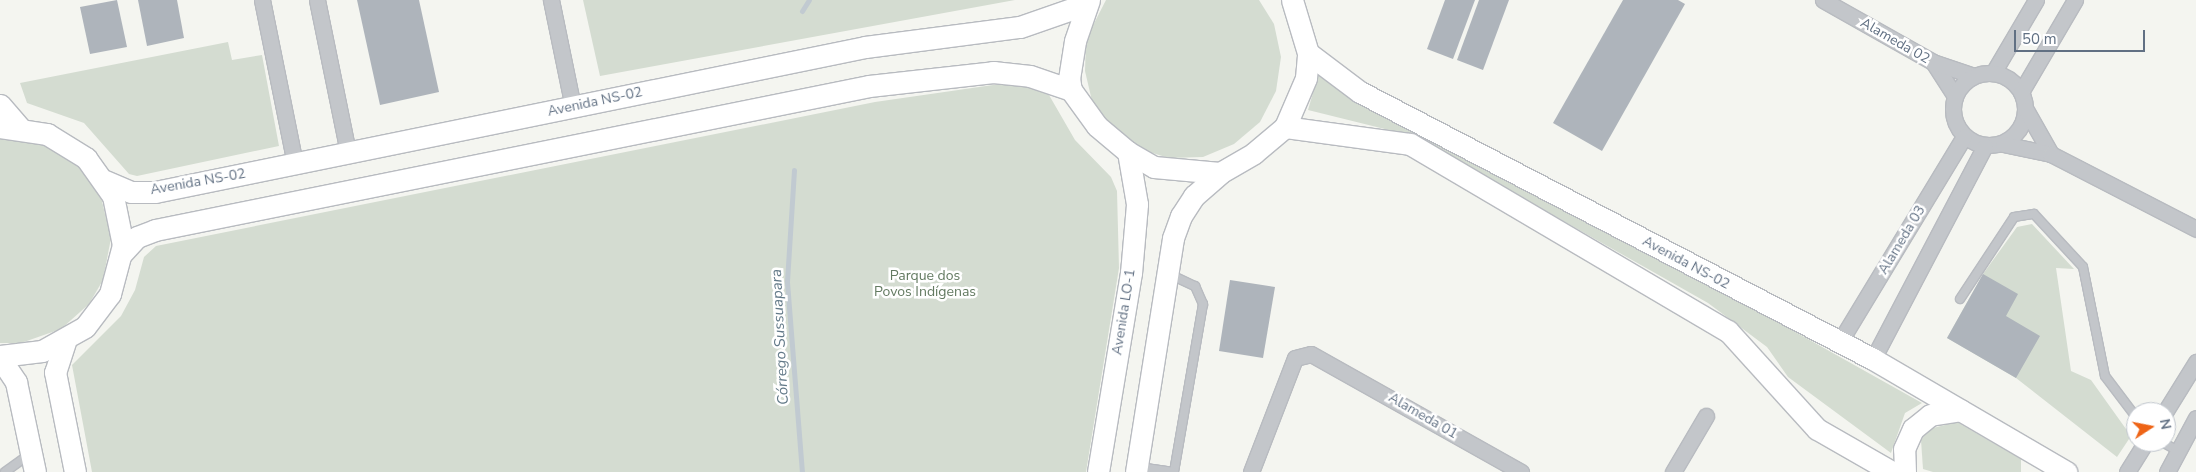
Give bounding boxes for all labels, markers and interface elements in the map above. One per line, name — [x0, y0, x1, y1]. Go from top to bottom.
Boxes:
street label: Alameda 02 — [1857, 14, 1933, 68]
scale bar — [2016, 20, 2147, 52]
text: 50 m — [2022, 29, 2057, 49]
street label: Avenida NS-02 — [546, 84, 644, 120]
street label: Avenida NS-02 — [149, 165, 247, 199]
street label: Alameda 03 — [1875, 203, 1929, 277]
street label: Avenida NS-02 — [1639, 233, 1733, 293]
park label: Parque dos Povos Indígenas — [874, 268, 976, 300]
street label: Avenida LO-1 — [1109, 268, 1139, 356]
water label: Córrego Sussuapara — [767, 269, 793, 405]
street label: Alameda 01 — [1385, 389, 1461, 443]
north arrow — [2126, 402, 2176, 452]
text: N — [2155, 417, 2176, 431]

